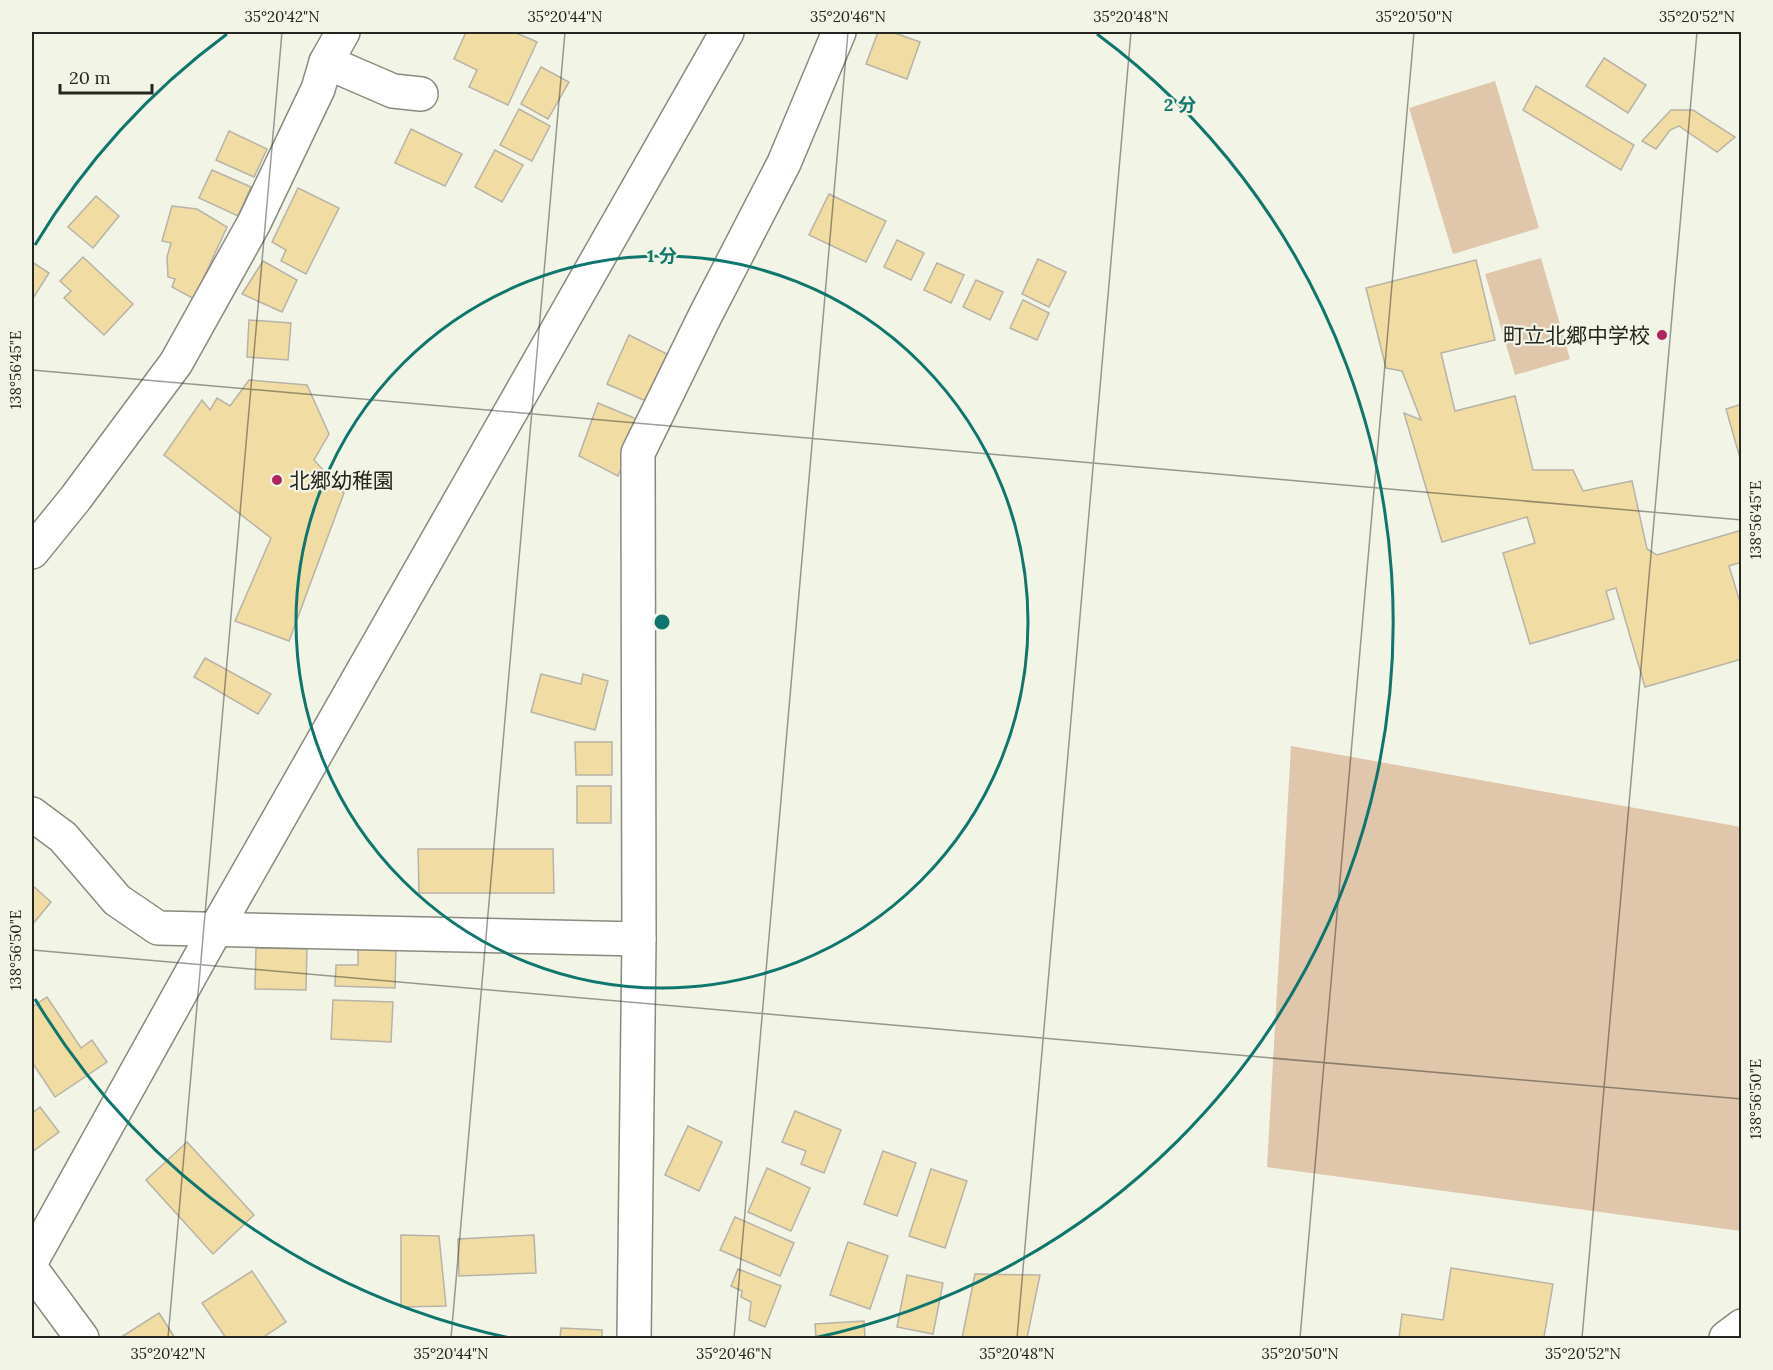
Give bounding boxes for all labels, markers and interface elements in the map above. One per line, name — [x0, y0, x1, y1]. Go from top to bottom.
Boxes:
text: 35°20'42"N — [244, 7, 320, 26]
text: 35°20'44"N — [527, 7, 603, 26]
text: 35°20'46"N — [810, 7, 886, 26]
text: 35°20'48"N — [1093, 7, 1169, 26]
text: 35°20'50"N — [1375, 7, 1453, 26]
text: 35°20'52"N — [1659, 7, 1735, 26]
scale bar — [60, 57, 152, 95]
text: 20 m — [69, 66, 111, 89]
text: 2 分 — [1164, 93, 1196, 116]
text: 1 分 — [647, 244, 677, 267]
place label: 町立北郷中学校 — [1503, 322, 1650, 349]
marker: 町立北郷中学校 — [1655, 328, 1669, 342]
text: 138°56'45"E — [6, 331, 25, 409]
place label: 北郷幼稚園 — [289, 467, 394, 494]
marker: 北郷幼稚園 — [270, 473, 284, 487]
text: 138°56'45"E — [1746, 481, 1765, 559]
centre of rings — [652, 612, 672, 632]
text: 138°56'50"E — [6, 910, 25, 990]
text: 138°56'50"E — [1746, 1059, 1765, 1139]
text: 35°20'42"N — [130, 1344, 206, 1363]
text: 35°20'44"N — [413, 1344, 489, 1363]
text: 35°20'46"N — [696, 1344, 772, 1363]
text: 35°20'48"N — [979, 1344, 1055, 1363]
text: 35°20'50"N — [1261, 1344, 1339, 1363]
text: 35°20'52"N — [1545, 1344, 1621, 1363]

